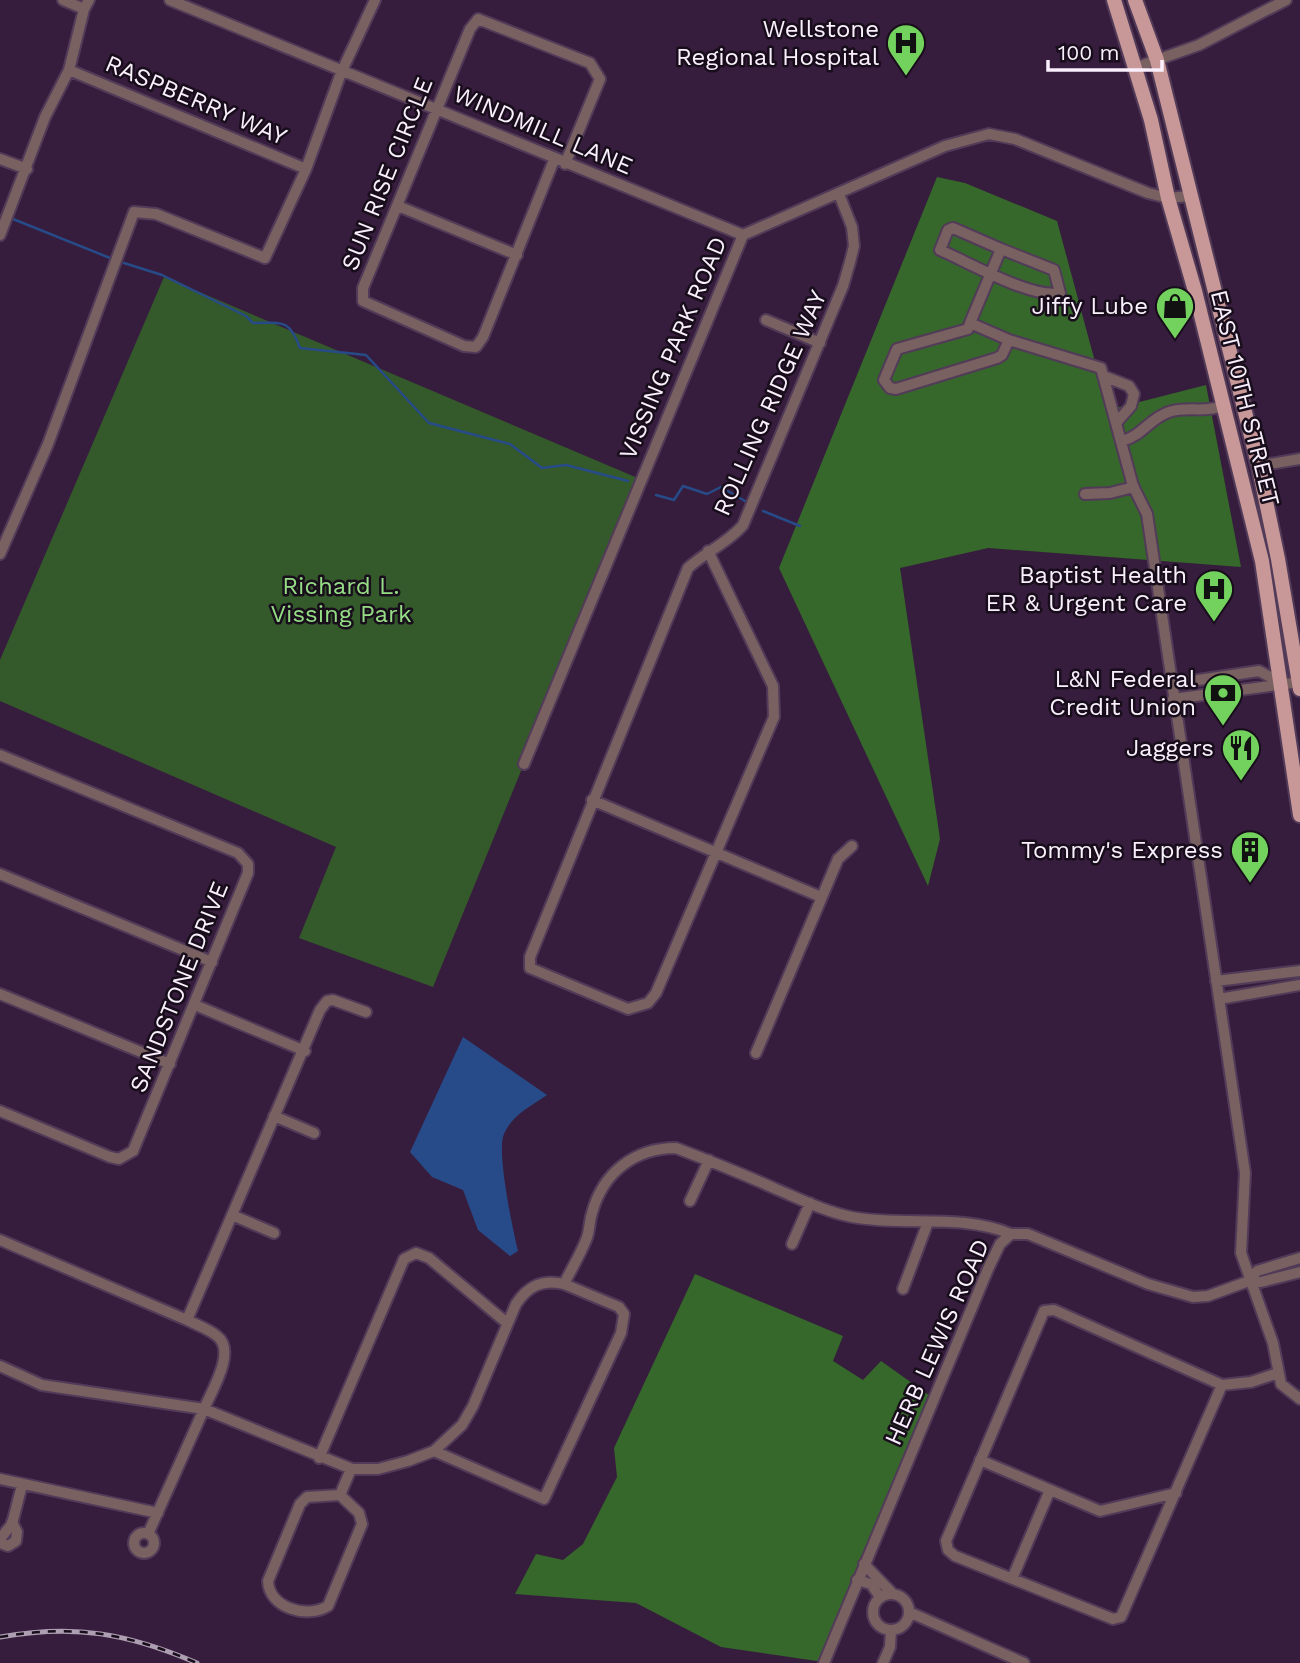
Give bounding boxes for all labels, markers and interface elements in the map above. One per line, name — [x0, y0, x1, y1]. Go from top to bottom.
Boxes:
place label: Wellstone Regional Hospital — [676, 15, 880, 71]
hospital icon: Wellstone Regional Hospital — [885, 22, 927, 77]
scale bar — [1048, 28, 1162, 72]
text: 100 m — [1058, 40, 1120, 65]
street label: RASPBERRY WAY — [101, 49, 291, 151]
street label: SUN RISE CIRCLE — [336, 73, 438, 275]
street label: WINDMILL LANE — [449, 80, 637, 180]
street label: VISSING PARK ROAD — [613, 233, 733, 463]
shop icon: Jiffy Lube — [1154, 285, 1196, 340]
street label: ROLLING RIDGE WAY — [708, 286, 832, 520]
street label: EAST 10TH STREET — [1205, 287, 1285, 509]
place label: Jiffy Lube — [1032, 292, 1148, 320]
place label: Baptist Health ER & Urgent Care — [985, 561, 1187, 617]
hospital icon: Baptist Health ER & Urgent Care — [1193, 568, 1235, 623]
park label: Richard L. Vissing Park — [270, 572, 412, 628]
place label: L&N Federal Credit Union — [1049, 665, 1197, 721]
bank icon: L&N Federal Credit Union — [1202, 672, 1244, 727]
restaurant icon: Jaggers — [1220, 727, 1262, 782]
place label: Jaggers — [1126, 734, 1214, 762]
building icon: Tommy's Express — [1229, 829, 1271, 884]
place label: Tommy's Express — [1021, 836, 1223, 864]
street label: SANDSTONE DRIVE — [124, 878, 234, 1096]
street label: HERB LEWIS ROAD — [879, 1235, 995, 1449]

